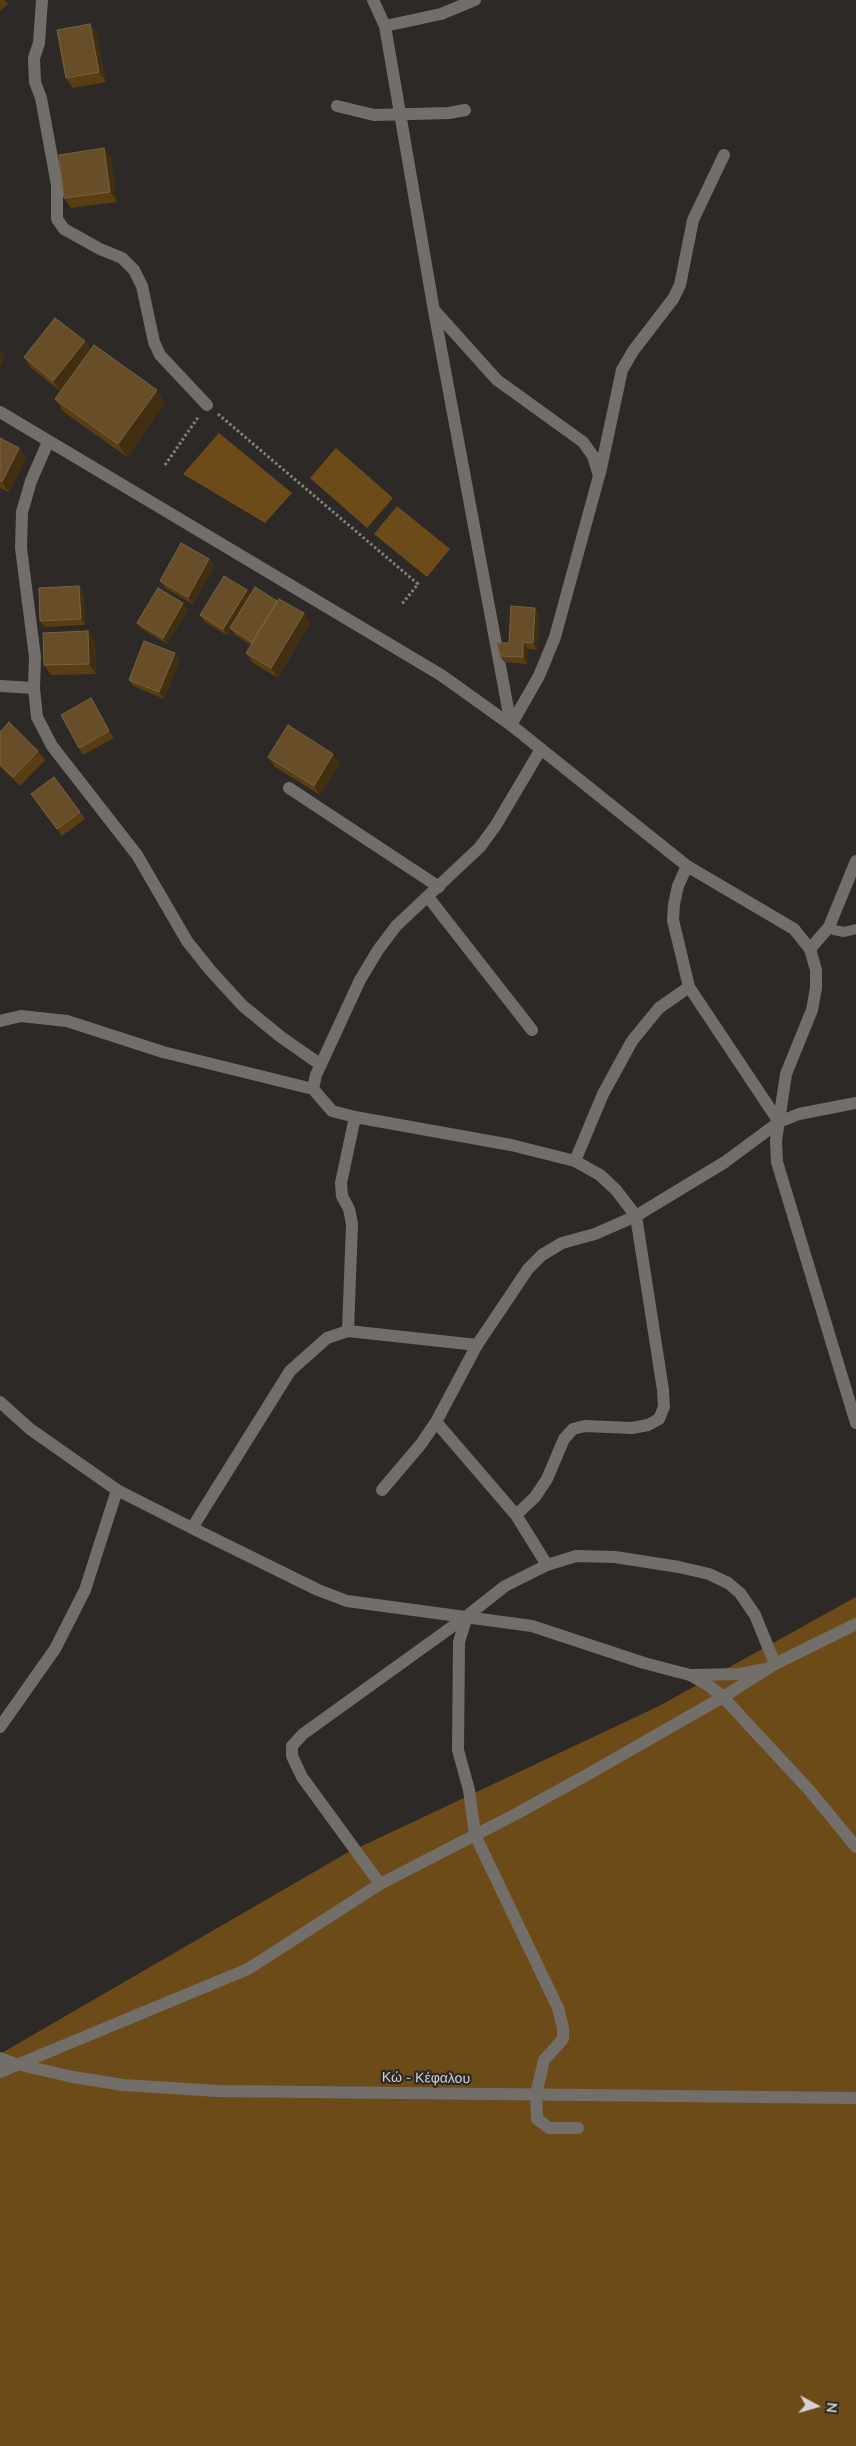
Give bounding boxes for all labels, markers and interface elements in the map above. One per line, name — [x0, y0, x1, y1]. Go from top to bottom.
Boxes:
street label: Κώ - Κέφαλου — [382, 2070, 470, 2088]
north arrow — [791, 2381, 841, 2431]
text: N — [821, 2401, 841, 2414]

